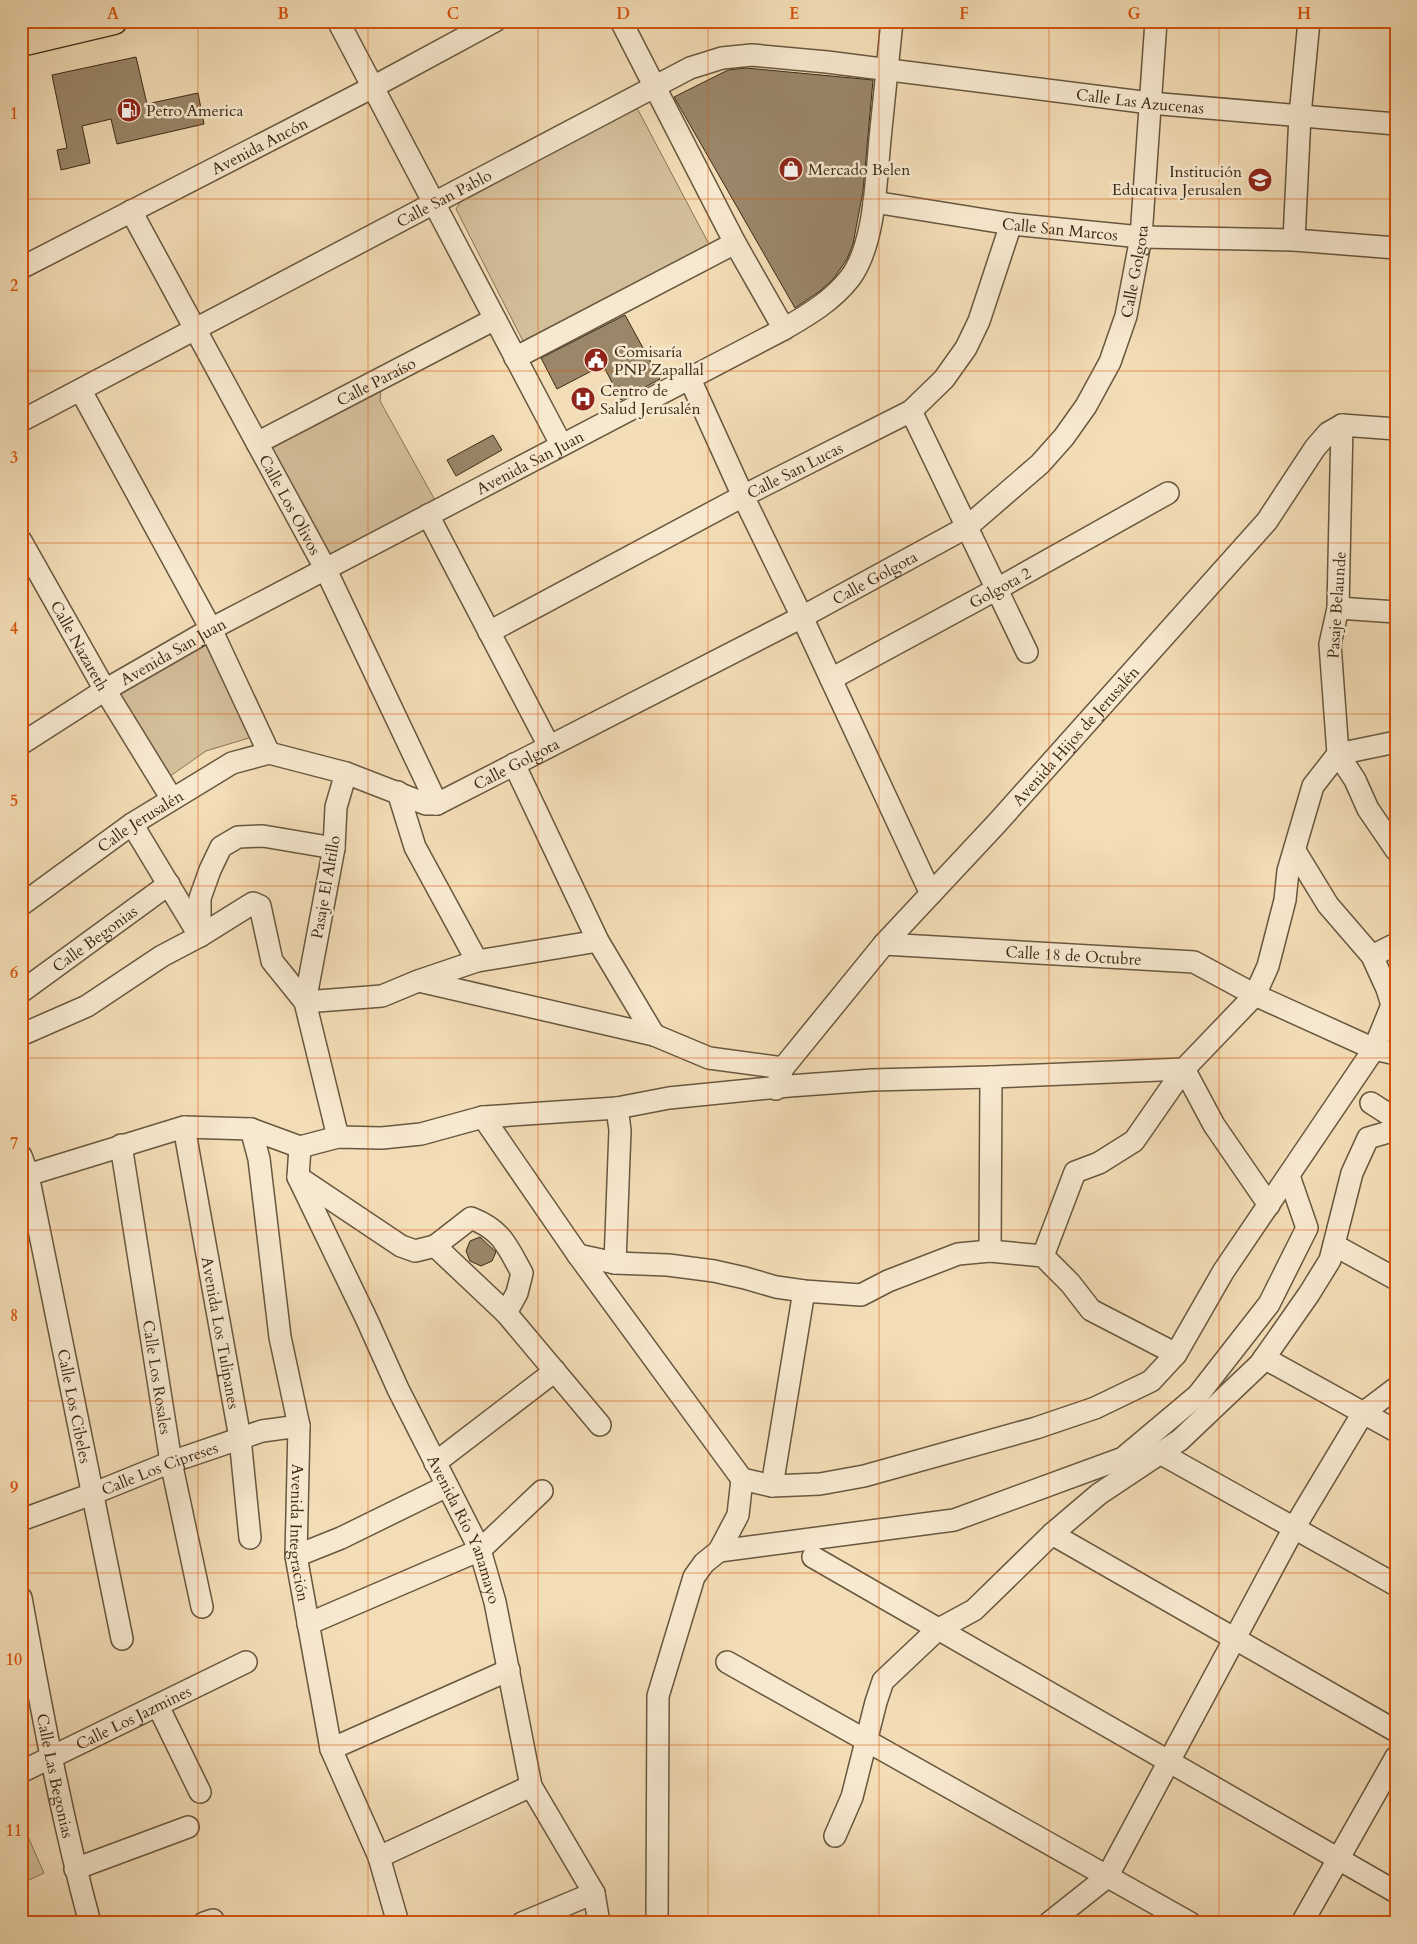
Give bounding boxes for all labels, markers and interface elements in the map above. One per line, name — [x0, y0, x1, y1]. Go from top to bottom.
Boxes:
text: A — [107, 3, 119, 25]
text: B — [277, 3, 289, 25]
text: C — [447, 3, 459, 25]
text: D — [616, 3, 630, 25]
text: E — [789, 3, 799, 25]
text: F — [959, 3, 969, 25]
text: G — [1127, 3, 1141, 25]
text: H — [1297, 3, 1311, 25]
street label: Calle Las Azucenas — [1075, 84, 1205, 120]
fuel station icon: Petro America — [116, 97, 142, 123]
place label: Petro America — [146, 100, 243, 122]
text: 1 — [10, 103, 18, 125]
street label: Avenida Ancón — [208, 112, 312, 180]
shop icon: Mercado Belen — [778, 156, 804, 182]
place label: Mercado Belen — [808, 159, 910, 181]
place label: Institución Educativa Jerusalen — [1112, 161, 1242, 201]
street label: Calle San Pablo — [393, 164, 496, 233]
school or university icon: Institución Educativa Jerusalen — [1247, 167, 1273, 193]
street label: Calle San Marcos — [1000, 213, 1119, 247]
street label: Calle Golgota — [1116, 224, 1154, 320]
text: 2 — [10, 275, 18, 297]
place label: Comisaría PNP Zapallal — [614, 341, 704, 381]
public building icon: Comisaría PNP Zapallal — [583, 347, 609, 373]
street label: Calle Paraíso — [333, 352, 420, 412]
place label: Centro de Salud Jerusalén — [600, 380, 701, 420]
hospital icon: Centro de Salud Jerusalén — [570, 386, 596, 412]
street label: Avenida San Juan — [473, 426, 588, 500]
street label: Calle San Lucas — [743, 437, 847, 504]
text: 3 — [10, 447, 18, 469]
street label: Calle Los Olivos — [253, 451, 326, 559]
street label: Calle Golgota — [829, 546, 922, 610]
street label: Pasaje Belaunde — [1322, 551, 1352, 659]
street label: Golgota 2 — [965, 562, 1035, 614]
street label: Calle Nazareth — [45, 597, 113, 695]
street label: Avenida San Juan — [116, 613, 230, 691]
text: 4 — [10, 618, 18, 640]
street label: Avenida Hijos de Jerusalén — [1008, 661, 1144, 811]
street label: Calle Golgota — [470, 733, 563, 796]
street label: Calle Jerusalén — [93, 785, 188, 858]
text: 5 — [10, 790, 18, 812]
street label: Pasaje El Altillo — [306, 833, 346, 941]
street label: Calle Begonias — [48, 901, 142, 978]
street label: Calle 18 de Octubre — [1005, 941, 1142, 971]
text: 6 — [10, 962, 18, 984]
text: 7 — [10, 1133, 18, 1155]
street label: Avenida Los Tulipanes — [196, 1255, 245, 1411]
text: 8 — [10, 1305, 18, 1327]
street label: Calle Los Rosales — [137, 1318, 176, 1436]
street label: Calle Los Cibeles — [52, 1347, 96, 1465]
street label: Calle Los Cipreses — [98, 1437, 221, 1501]
street label: Avenida Río Yanamayo — [421, 1451, 505, 1607]
street label: Avenida Integración — [284, 1463, 314, 1603]
text: 9 — [10, 1477, 18, 1499]
text: 10 — [6, 1649, 22, 1671]
street label: Calle Los Jazmines — [72, 1680, 195, 1756]
street label: Calle Las Begonias — [31, 1712, 78, 1840]
text: 11 — [6, 1820, 22, 1842]

